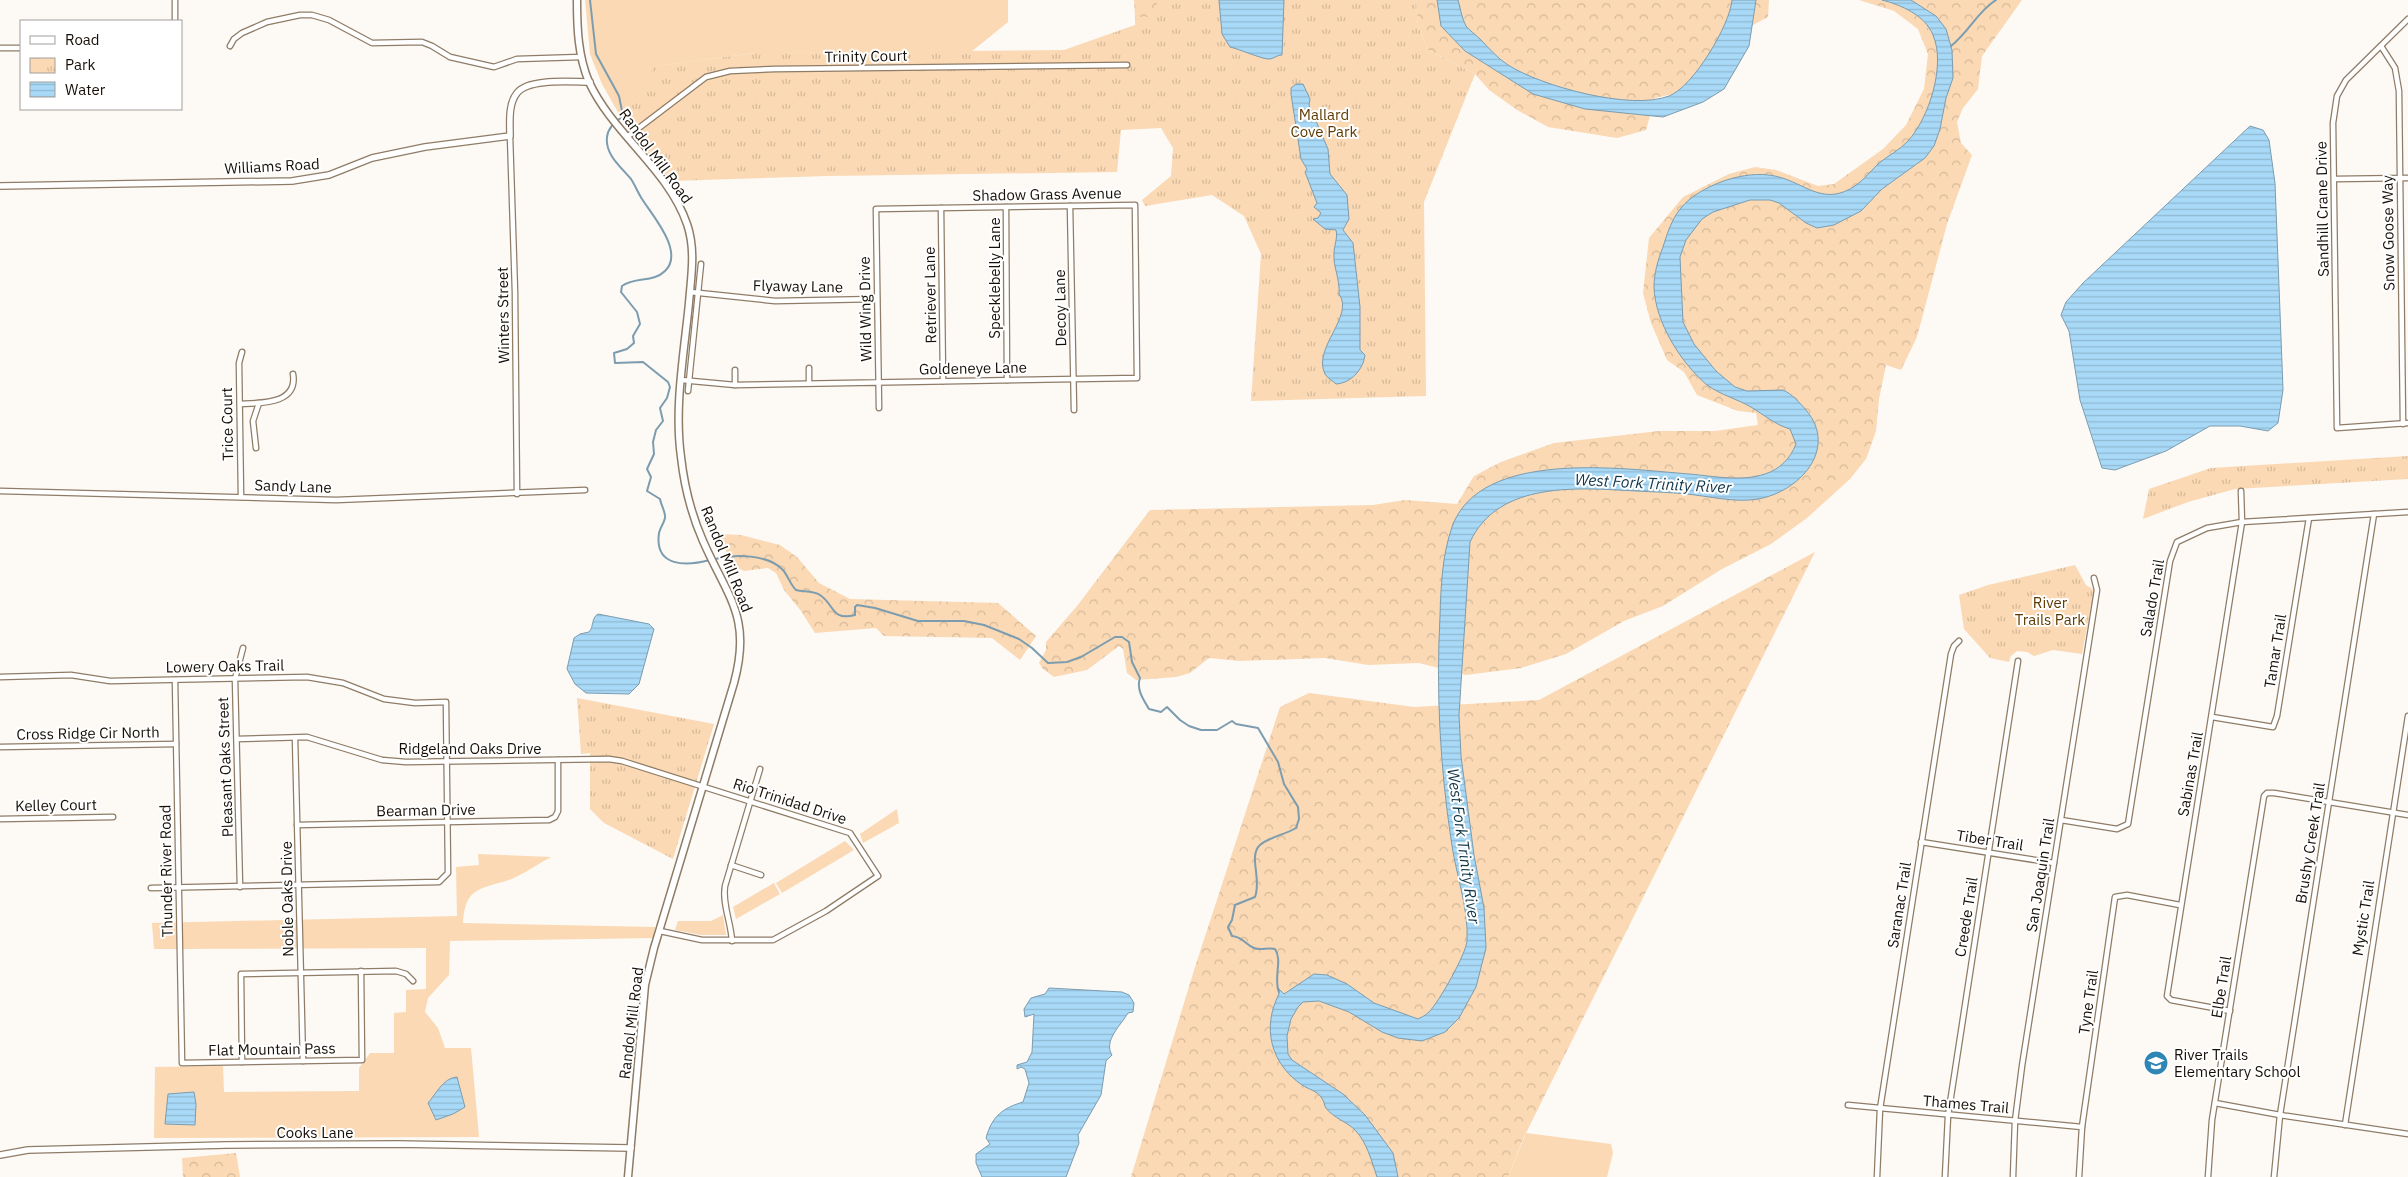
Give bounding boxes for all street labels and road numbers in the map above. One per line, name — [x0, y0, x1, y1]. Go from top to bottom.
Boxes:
street label: Trinity Court — [824, 46, 908, 66]
street label: Randol Mill Road — [615, 105, 697, 207]
street label: Sandhill Crane Drive — [2311, 141, 2333, 277]
street label: Williams Road — [224, 154, 320, 178]
street label: Snow Goose Way — [2377, 175, 2399, 291]
street label: Shadow Grass Avenue — [972, 183, 1122, 205]
street label: Specklebelly Lane — [985, 217, 1004, 339]
street label: Retriever Lane — [920, 246, 940, 344]
street label: Wild Wing Drive — [855, 256, 875, 362]
street label: Winters Street — [493, 267, 513, 363]
street label: Decoy Lane — [1050, 269, 1070, 347]
street label: Flyaway Lane — [753, 276, 843, 296]
street label: Goldeneye Lane — [919, 358, 1027, 378]
street label: Trice Court — [217, 387, 237, 461]
street label: Sandy Lane — [254, 475, 332, 497]
street label: Randol Mill Road — [697, 503, 757, 615]
street label: Salado Trail — [2136, 558, 2168, 638]
street label: Tamar Trail — [2260, 613, 2290, 689]
street label: Lowery Oaks Trail — [166, 655, 284, 677]
street label: Pleasant Oaks Street — [213, 696, 237, 838]
street label: Cross Ridge Cir North — [16, 722, 160, 744]
street label: Sabinas Trail — [2173, 730, 2207, 818]
street label: Ridgeland Oaks Drive — [398, 739, 542, 758]
street label: Rio Trinidad Drive — [731, 774, 849, 828]
street label: Brushy Creek Trail — [2291, 781, 2329, 905]
street label: Kelley Court — [15, 795, 97, 815]
street label: Bearman Drive — [376, 800, 476, 820]
street label: Thunder River Road — [155, 805, 177, 937]
street label: San Joaquin Trail — [2022, 817, 2058, 933]
street label: Tiber Trail — [1955, 825, 2025, 855]
street label: Noble Oaks Drive — [276, 841, 298, 957]
street label: Saranac Trail — [1883, 861, 1915, 949]
street label: Creede Trail — [1950, 876, 1982, 958]
street label: Mystic Trail — [2348, 879, 2378, 957]
street label: Elbe Trail — [2207, 955, 2235, 1019]
street label: Randol Mill Road — [615, 966, 647, 1080]
street label: Tyne Trail — [2074, 969, 2102, 1035]
street label: Flat Mountain Pass — [208, 1038, 336, 1060]
street label: Thames Trail — [1922, 1091, 2010, 1117]
street label: Cooks Lane — [277, 1123, 353, 1142]

